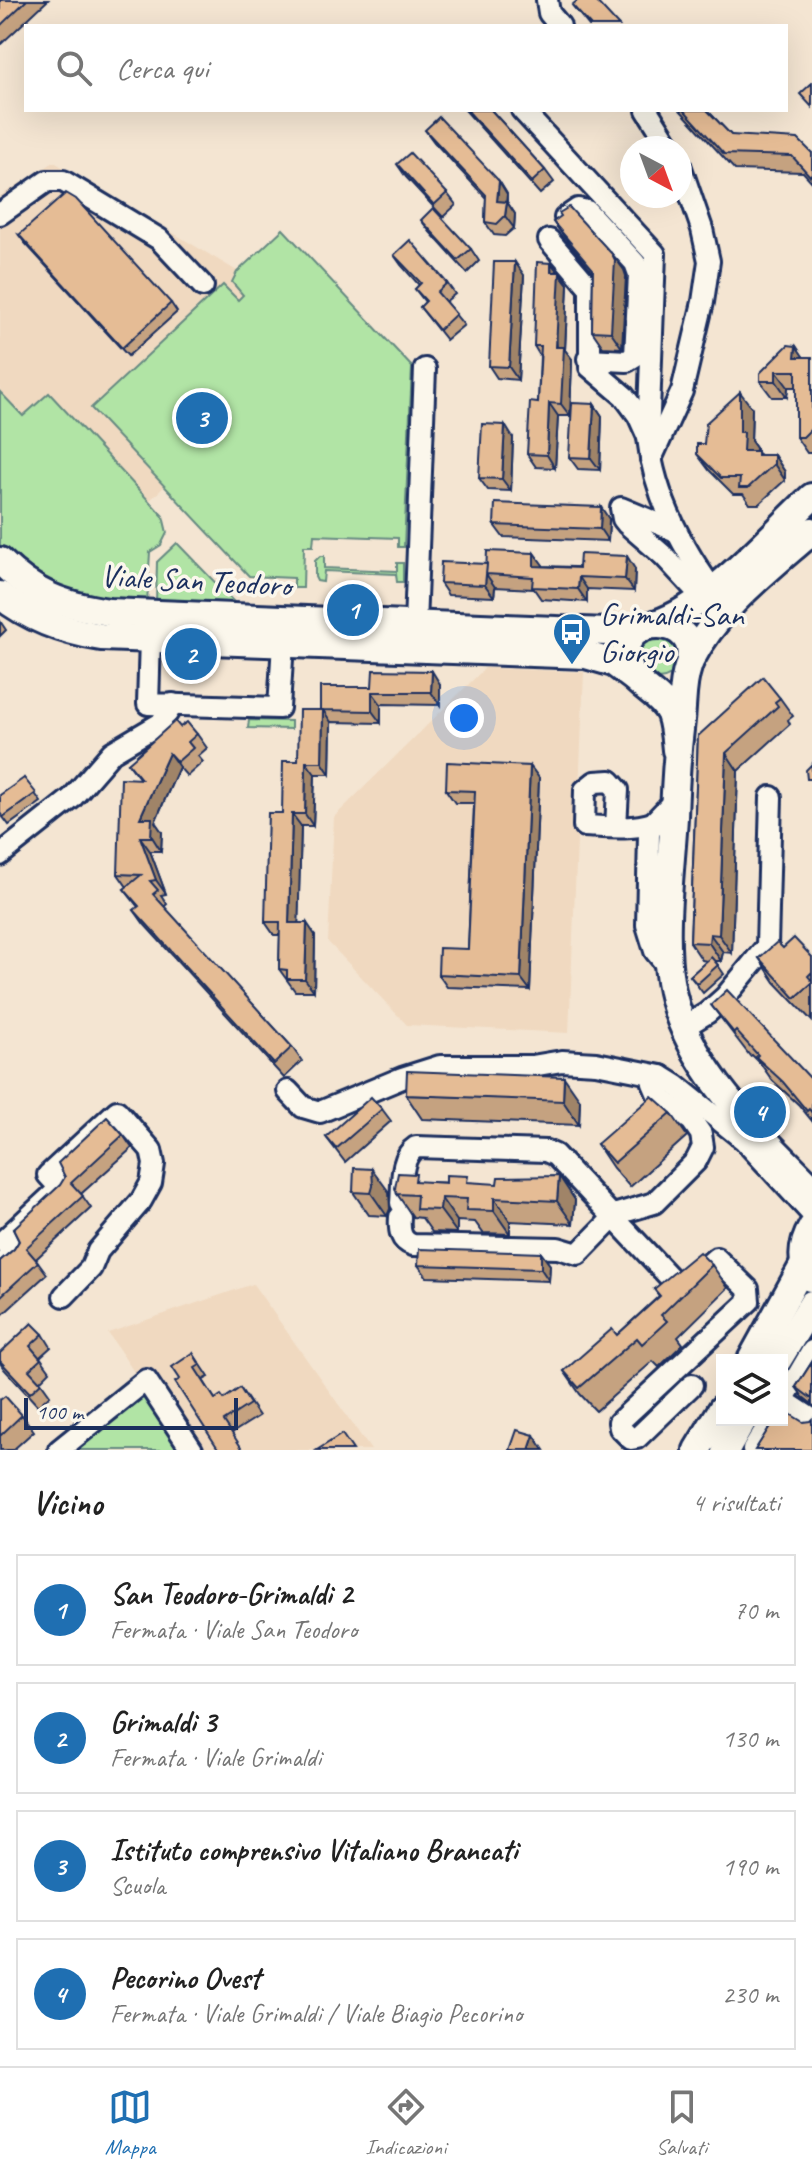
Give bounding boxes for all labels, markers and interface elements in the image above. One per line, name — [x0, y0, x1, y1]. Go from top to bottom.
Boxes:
search box — [24, 24, 788, 112]
icon: search — [52, 46, 96, 90]
text: Cerca qui — [116, 49, 209, 87]
north arrow — [620, 136, 692, 208]
pin: 3 — [176, 388, 228, 448]
street label: Viale San Teodoro — [100, 555, 296, 606]
pin: 1 — [327, 580, 379, 640]
place label: Grimaldi-San Giorgio — [600, 594, 745, 672]
bus stop icon: Grimaldi-San Giorgio — [551, 611, 593, 666]
pin: 2 — [165, 624, 217, 684]
your location — [444, 698, 484, 738]
pin: 4 — [734, 1082, 786, 1142]
map controls — [716, 1354, 788, 1426]
button: layers — [716, 1354, 788, 1426]
scale bar — [24, 1394, 238, 1430]
text: 100 m — [36, 1398, 83, 1426]
text: Vicino — [32, 1481, 102, 1524]
text: 4 risultati — [692, 1486, 780, 1519]
text: San Teodoro-Grimaldi 2 — [110, 1575, 353, 1613]
text: 1 — [54, 1594, 66, 1627]
text: 70 m — [734, 1594, 778, 1627]
text: Fermata · Viale San Teodoro — [110, 1613, 357, 1646]
text: Grimaldi 3 — [110, 1703, 216, 1741]
text: 2 — [54, 1722, 66, 1755]
text: 130 m — [722, 1722, 778, 1755]
text: Fermata · Viale Grimaldi — [110, 1741, 321, 1774]
text: Istituto comprensivo Vitaliano Brancati — [110, 1831, 518, 1869]
text: 3 — [54, 1850, 66, 1883]
text: 190 m — [722, 1850, 778, 1883]
text: Scuola — [110, 1869, 165, 1902]
text: Pecorino Ovest — [110, 1959, 260, 1997]
text: 4 — [54, 1978, 66, 2011]
text: 230 m — [722, 1978, 778, 2011]
text: Fermata · Viale Grimaldi / Viale Biagio Pecorino — [110, 1997, 522, 2030]
tab: Mappa — [105, 2085, 156, 2161]
tab: Indicazioni — [365, 2085, 446, 2161]
tab: Salvati — [656, 2085, 707, 2161]

